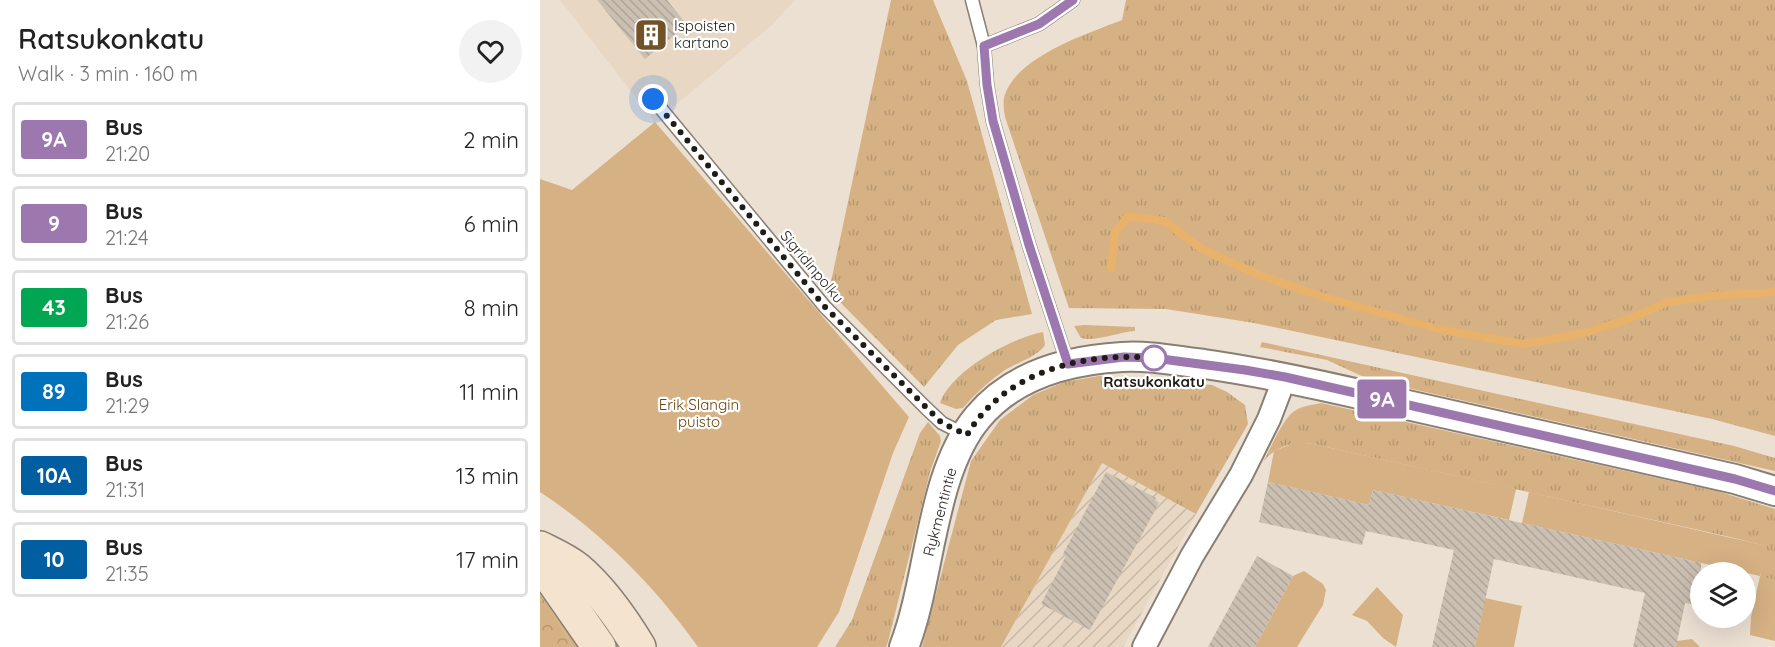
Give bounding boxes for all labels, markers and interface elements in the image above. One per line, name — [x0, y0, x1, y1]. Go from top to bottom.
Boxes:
place label: Ispoisten kartano — [674, 16, 735, 52]
building icon: Ispoisten kartano — [633, 17, 669, 53]
button: heart — [459, 20, 522, 83]
text: Ratsukonkatu — [18, 21, 204, 56]
text: Walk · 3 min · 160 m — [18, 61, 198, 86]
your location — [638, 84, 668, 114]
text: Bus — [105, 113, 143, 141]
text: 9A — [41, 126, 67, 152]
text: 2 min — [463, 126, 519, 154]
text: 21:20 — [105, 141, 150, 166]
text: Bus — [105, 197, 143, 225]
text: 9 — [48, 210, 60, 236]
text: 6 min — [464, 210, 519, 238]
text: 21:24 — [105, 225, 149, 250]
street label: Sigridinpolku — [776, 226, 848, 307]
text: Bus — [105, 281, 143, 309]
text: 43 — [42, 294, 66, 320]
text: 8 min — [464, 294, 519, 322]
text: 21:26 — [105, 309, 149, 334]
marker: Ratsukonkatu — [1141, 345, 1167, 371]
text: Bus — [105, 365, 143, 393]
place label: Ratsukonkatu — [1103, 372, 1205, 391]
text: 89 — [42, 378, 66, 404]
text: 11 min — [459, 378, 519, 406]
line badge: 9A — [1355, 380, 1409, 418]
text: 9A — [1369, 386, 1395, 412]
text: 21:29 — [105, 393, 149, 418]
park label: Erik Slangin puisto — [659, 395, 739, 431]
text: Bus — [105, 449, 143, 477]
text: 10A — [37, 462, 71, 488]
text: 13 min — [456, 462, 519, 490]
street label: Rykmentintie — [919, 465, 960, 558]
text: 21:31 — [105, 477, 145, 502]
text: Bus — [105, 533, 143, 561]
text: 10 — [43, 546, 65, 572]
text: 17 min — [456, 546, 519, 574]
text: 21:35 — [105, 561, 149, 586]
map controls — [1690, 562, 1756, 628]
button: layers — [1690, 562, 1756, 628]

